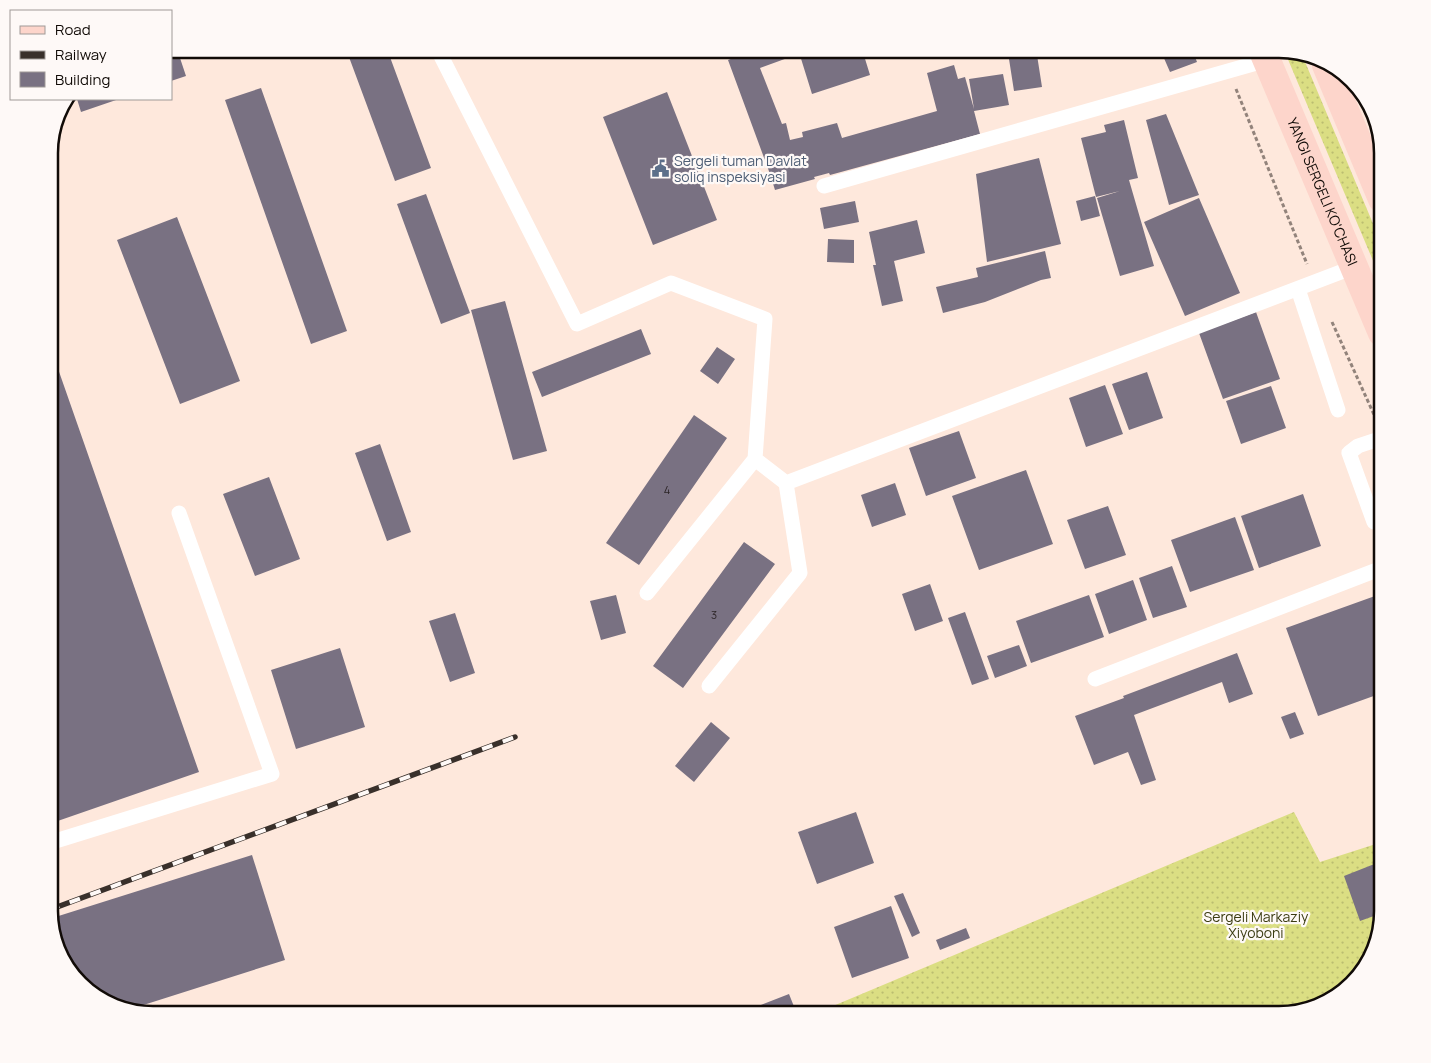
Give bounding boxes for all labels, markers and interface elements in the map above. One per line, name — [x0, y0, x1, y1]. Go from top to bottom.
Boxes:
legend — [10, 10, 172, 100]
text: Road — [55, 19, 91, 40]
text: Railway — [55, 44, 107, 65]
text: Building — [55, 69, 110, 90]
street label: YANGI SERGELI KO'CHASI — [1283, 115, 1362, 268]
place label: Sergeli tuman Davlat soliq inspeksiyasi — [674, 151, 807, 186]
public building icon: Sergeli tuman Davlat soliq inspeksiyasi — [650, 159, 670, 179]
house number: 4 — [664, 482, 670, 497]
house number: 3 — [711, 607, 717, 622]
park label: Sergeli Markaziy Xiyoboni — [1204, 907, 1309, 942]

